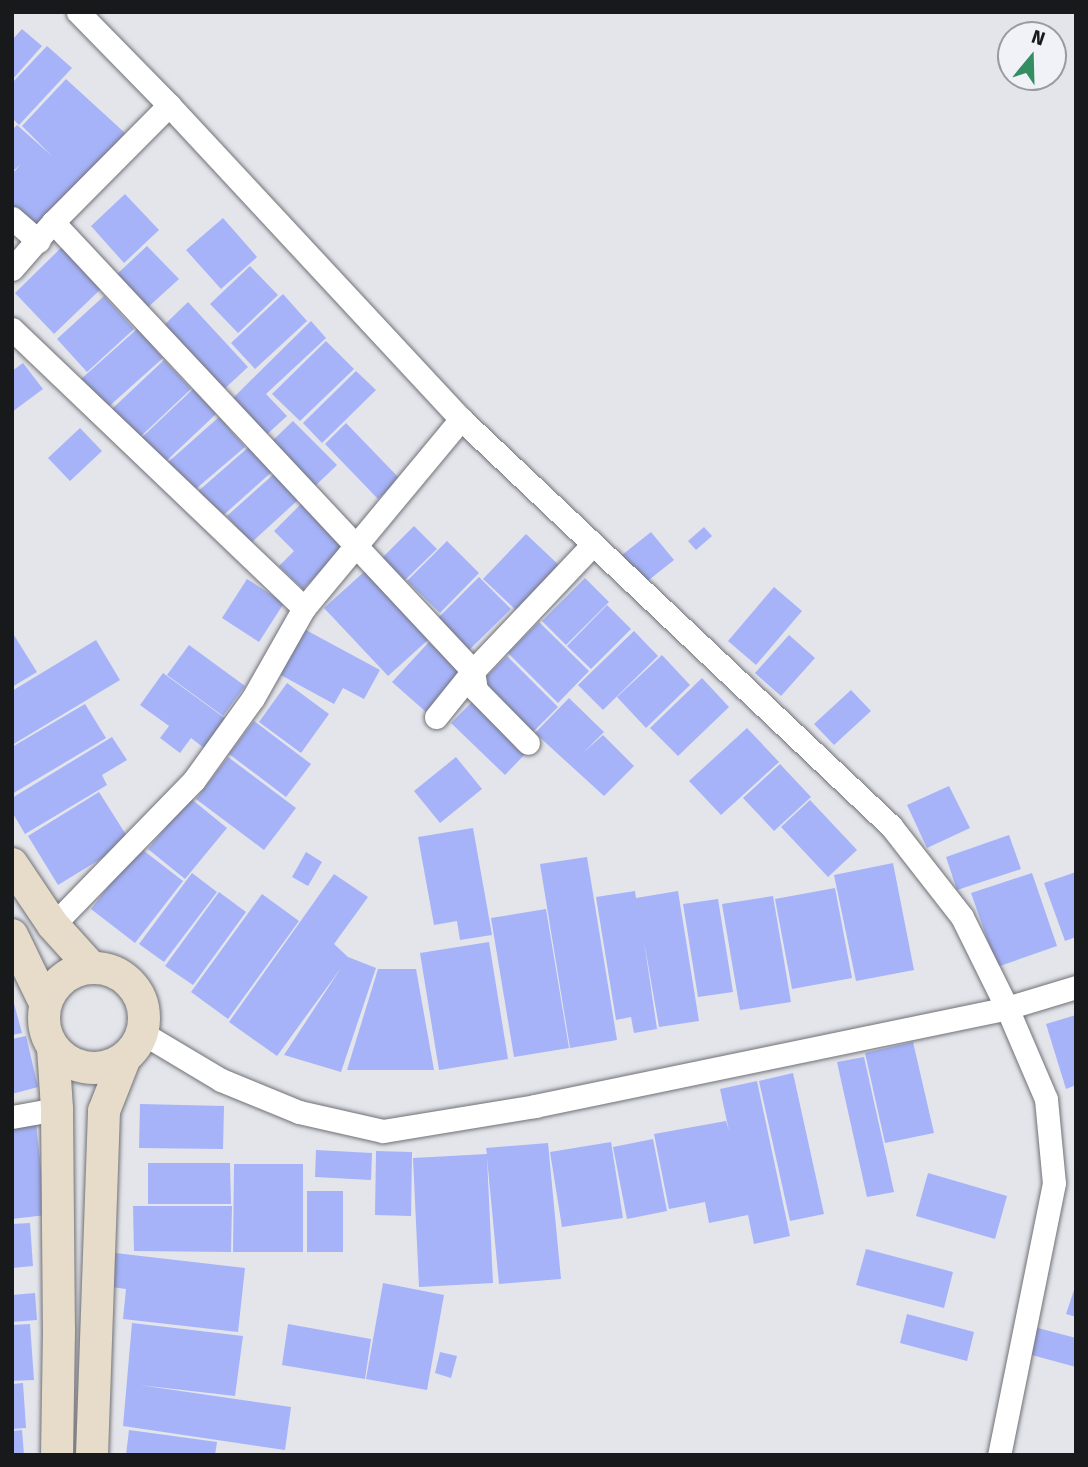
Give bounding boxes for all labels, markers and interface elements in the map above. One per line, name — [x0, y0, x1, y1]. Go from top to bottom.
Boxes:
north arrow — [997, 21, 1067, 91]
text: N — [1029, 25, 1048, 50]

